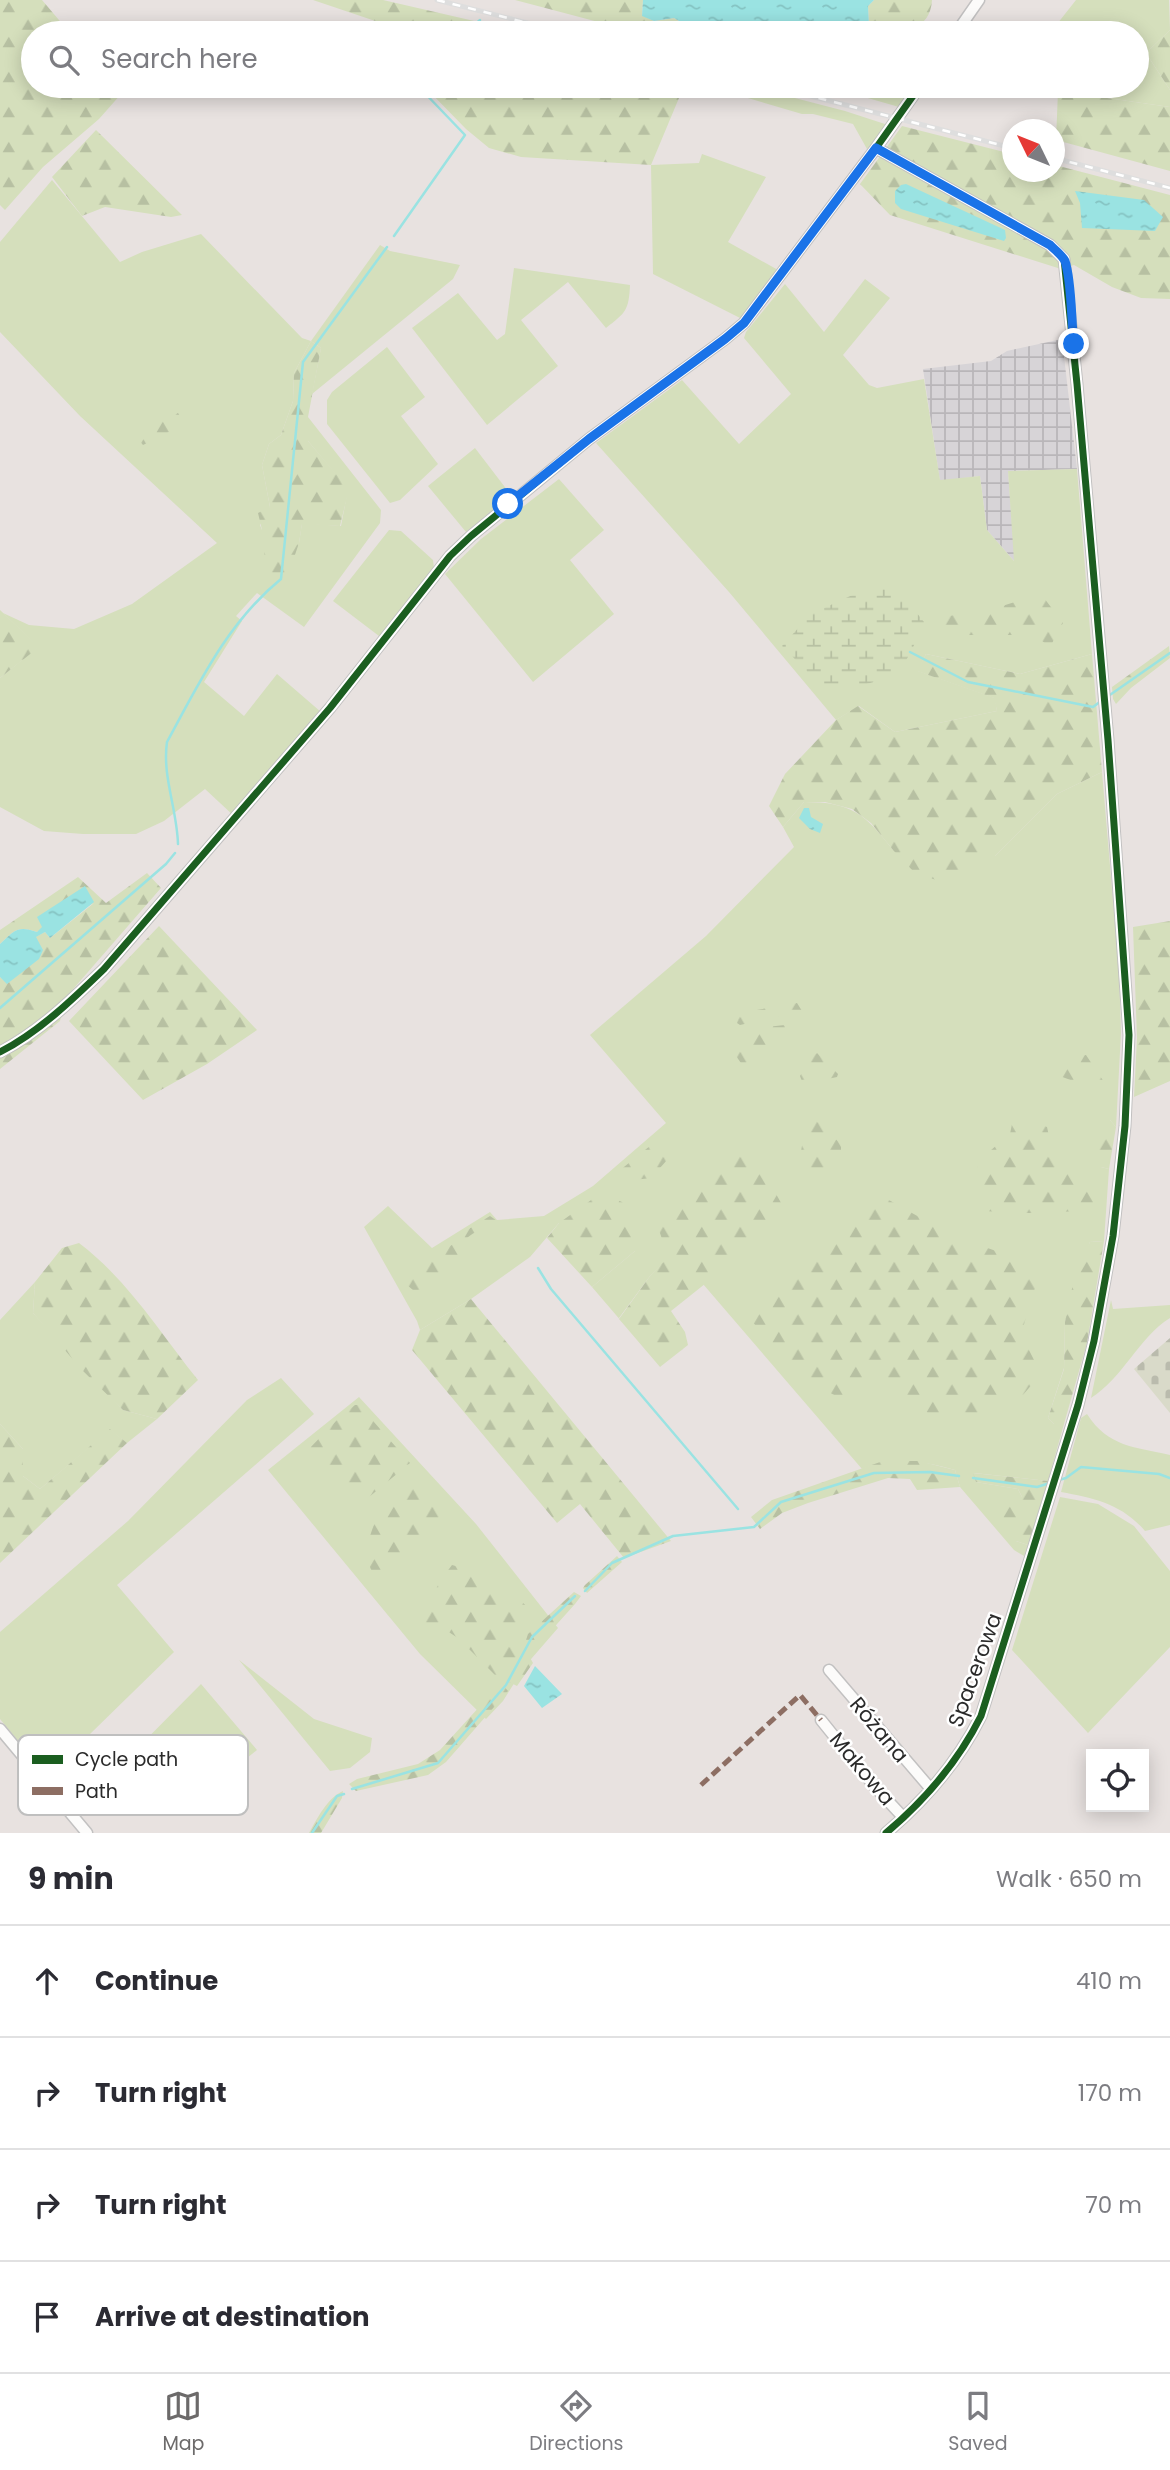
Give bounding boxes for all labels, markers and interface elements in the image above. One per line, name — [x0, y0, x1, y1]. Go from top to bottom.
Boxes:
search box — [21, 21, 1149, 98]
icon: search — [45, 41, 83, 79]
text: Search here — [101, 41, 258, 77]
north arrow — [1002, 119, 1065, 182]
route end — [1058, 328, 1089, 359]
route start — [492, 488, 523, 519]
street label: Spacerowa — [941, 1609, 1009, 1731]
street label: Różana — [843, 1691, 915, 1769]
street label: Makowa — [823, 1726, 902, 1812]
legend — [18, 1735, 248, 1815]
text: Cycle path — [75, 1746, 178, 1773]
map controls — [1086, 1749, 1149, 1812]
button: locate — [1086, 1749, 1149, 1812]
text: Path — [75, 1778, 118, 1805]
text: 9 min — [28, 1857, 114, 1900]
text: Walk · 650 m — [996, 1863, 1142, 1895]
icon: ahead — [28, 1962, 66, 2000]
text: Continue — [95, 1963, 218, 1999]
text: 410 m — [1076, 1965, 1142, 1997]
icon: right — [28, 2074, 66, 2112]
text: Turn right — [95, 2075, 227, 2111]
text: 170 m — [1078, 2077, 1142, 2109]
icon: right — [28, 2186, 66, 2224]
text: Turn right — [95, 2187, 227, 2223]
text: 70 m — [1085, 2189, 1142, 2221]
icon: arrive — [28, 2298, 66, 2336]
text: Arrive at destination — [95, 2299, 370, 2335]
tab: Map — [162, 2387, 204, 2458]
tab: Directions — [529, 2387, 624, 2458]
tab: Saved — [948, 2387, 1008, 2458]

